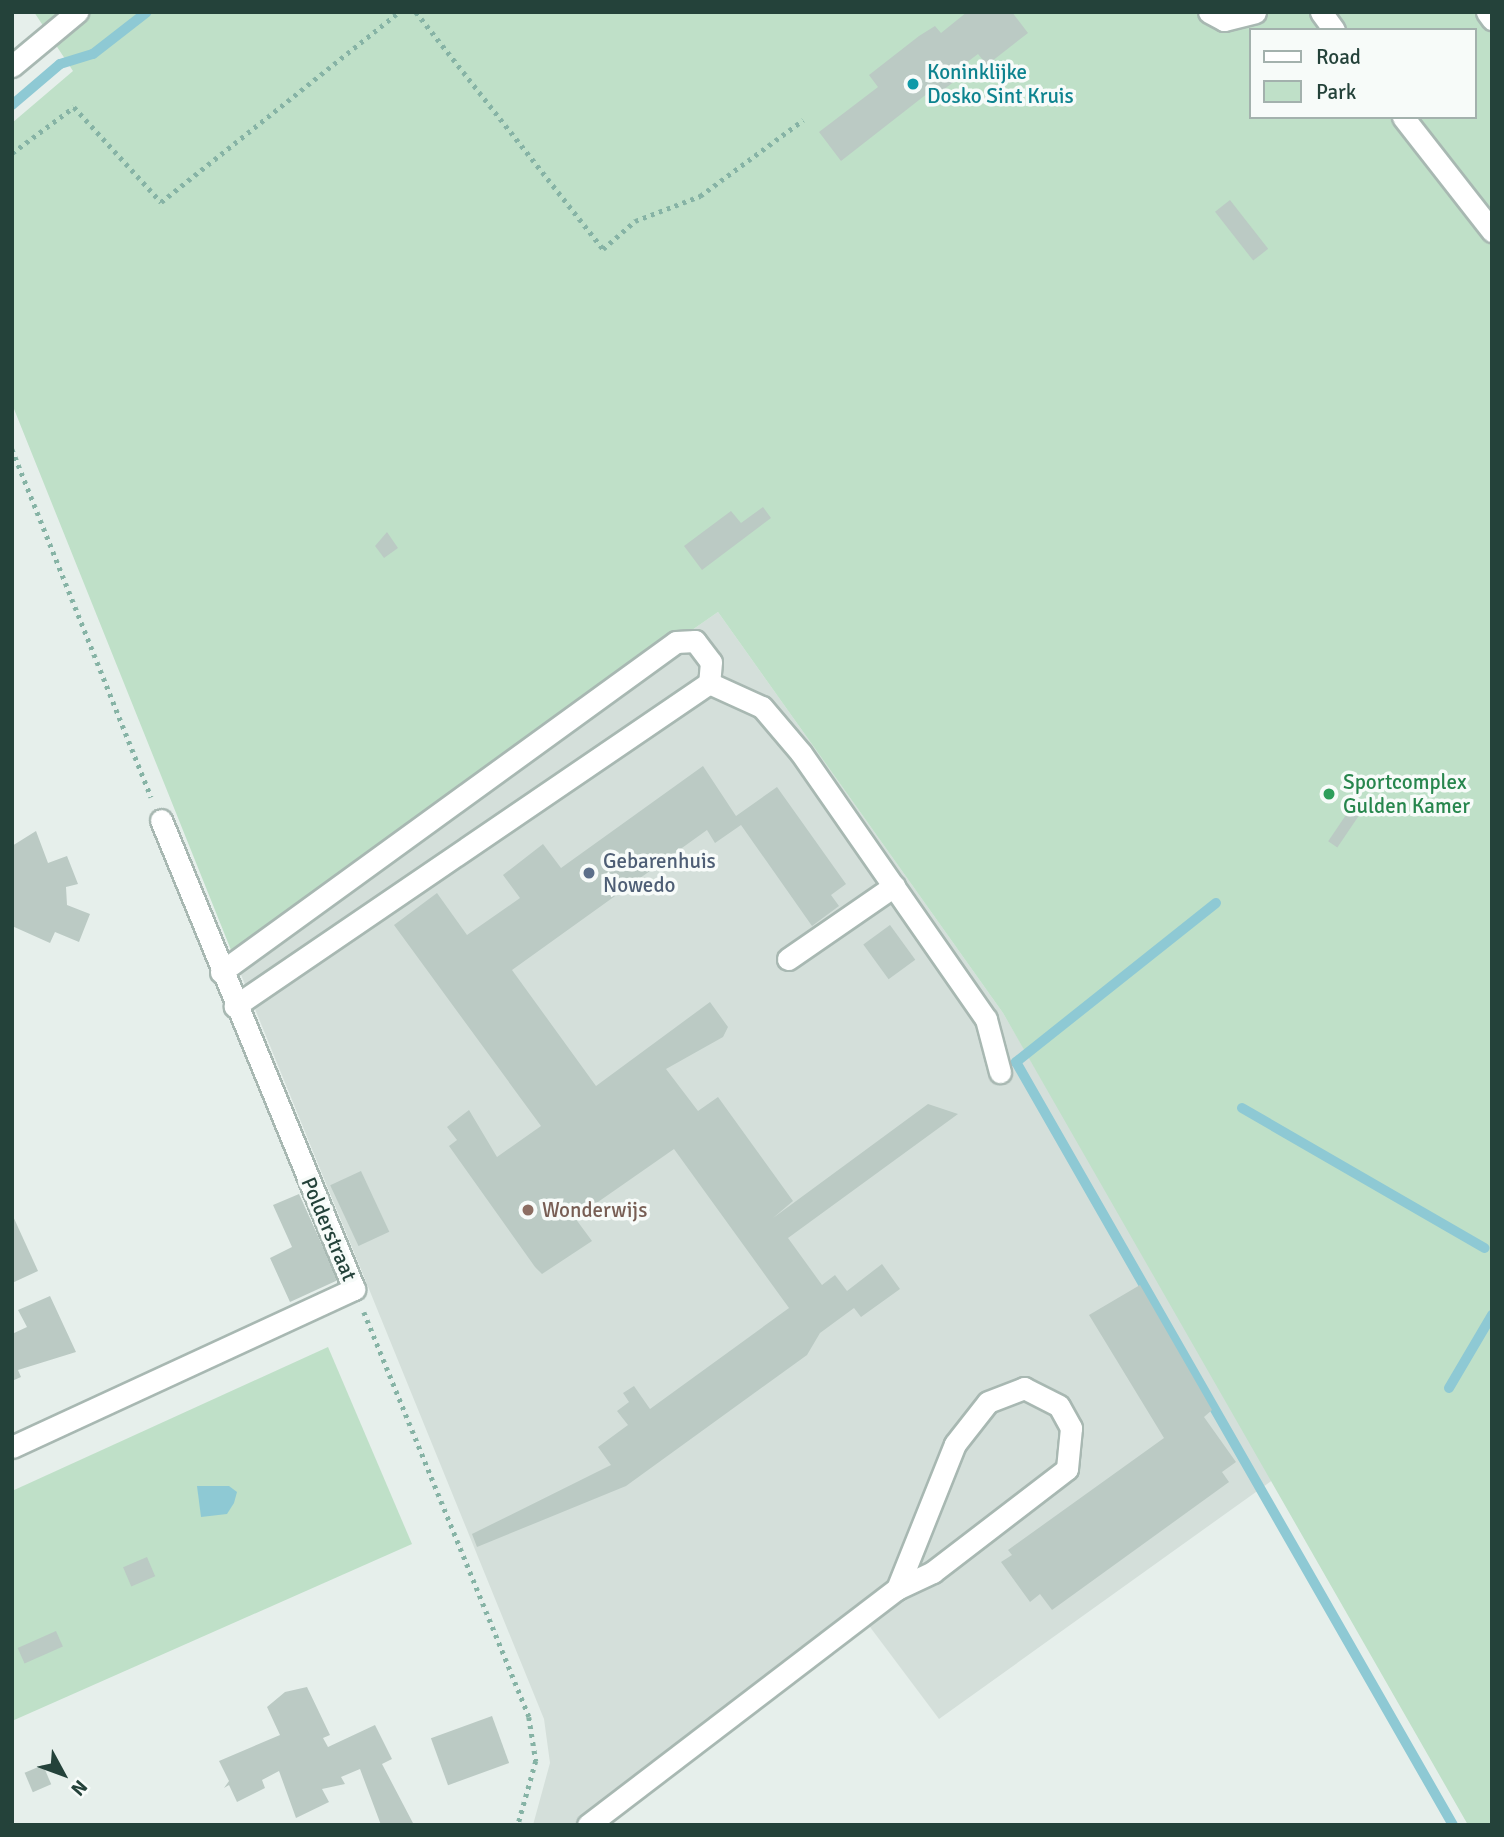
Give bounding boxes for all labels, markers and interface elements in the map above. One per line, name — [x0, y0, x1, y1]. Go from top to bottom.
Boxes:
legend — [1248, 28, 1476, 119]
text: Road — [1316, 44, 1361, 70]
place label: Koninklijke Dosko Sint Kruis — [927, 59, 1074, 109]
marker: Koninklijke Dosko Sint Kruis — [905, 76, 921, 92]
text: Park — [1316, 79, 1356, 105]
place label: Sportcomplex Gulden Kamer — [1343, 769, 1470, 819]
marker: Sportcomplex Gulden Kamer — [1321, 786, 1337, 802]
place label: Gebarenhuis Nowedo — [603, 848, 716, 898]
marker: Gebarenhuis Nowedo — [581, 865, 597, 881]
street label: Polderstraat — [296, 1173, 362, 1285]
place label: Wonderwijs — [542, 1197, 647, 1223]
marker: Wonderwijs — [520, 1202, 536, 1218]
north arrow — [28, 1739, 98, 1809]
text: N — [65, 1775, 92, 1801]

